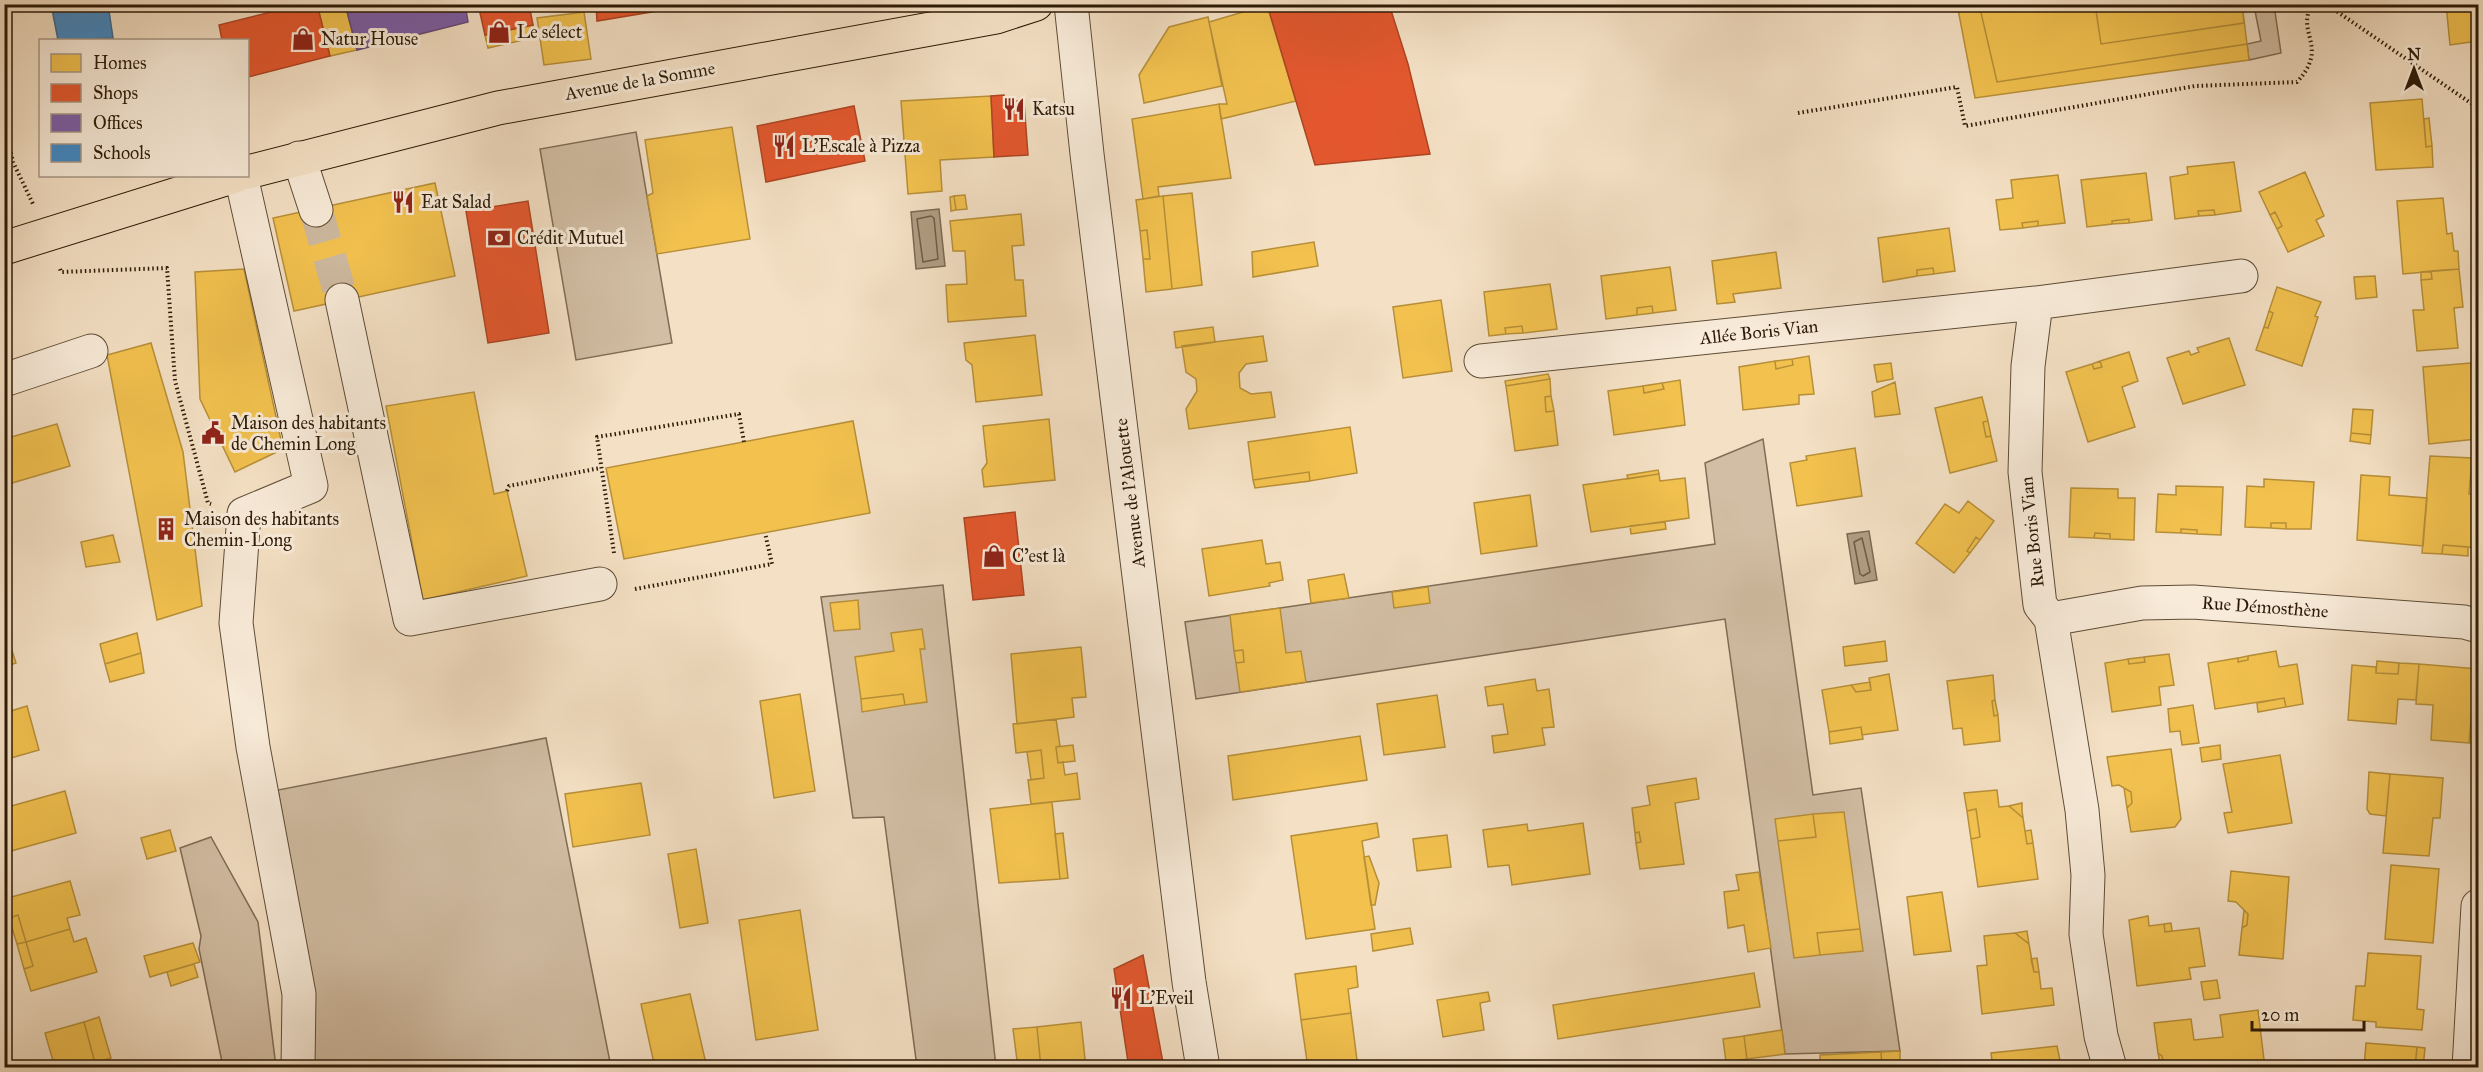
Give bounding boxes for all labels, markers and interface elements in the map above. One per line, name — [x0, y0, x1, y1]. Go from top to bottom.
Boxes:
shop icon: Le sélect — [486, 19, 512, 45]
place label: Le sélect — [517, 21, 583, 43]
shop icon: Natur House — [290, 26, 316, 52]
place label: Natur House — [321, 28, 418, 50]
legend — [39, 39, 249, 177]
north arrow — [2384, 39, 2444, 99]
text: N — [2407, 45, 2421, 64]
text: Homes — [93, 52, 147, 74]
street label: Avenue de la Somme — [562, 57, 717, 105]
text: Shops — [93, 82, 138, 104]
restaurant icon: Katsu — [1001, 96, 1027, 122]
place label: Katsu — [1032, 98, 1075, 120]
text: Offices — [93, 112, 143, 134]
restaurant icon: L'Escale à Pizza — [771, 133, 797, 159]
place label: L'Escale à Pizza — [802, 135, 921, 157]
text: Schools — [93, 142, 151, 164]
restaurant icon: Eat Salad — [390, 189, 416, 215]
place label: Eat Salad — [421, 191, 491, 213]
bank icon: Crédit Mutuel — [486, 225, 512, 251]
place label: Crédit Mutuel — [517, 227, 624, 249]
street label: Allée Boris Vian — [1698, 315, 1819, 349]
place label: Maison des habitants de Chemin Long — [231, 412, 386, 456]
street label: Avenue de l'Alouette — [1110, 417, 1150, 570]
public building icon: Maison des habitants de Chemin Long — [200, 420, 226, 446]
street label: Rue Boris Vian — [2015, 475, 2049, 589]
place label: Maison des habitants Chemin-Long — [184, 508, 339, 552]
building icon: Maison des habitants Chemin-Long — [153, 516, 179, 542]
shop icon: C'est là — [981, 543, 1007, 569]
place label: C'est là — [1012, 545, 1066, 567]
street label: Rue Démosthène — [2201, 592, 2329, 622]
restaurant icon: L'Eveil — [1108, 985, 1134, 1011]
place label: L'Eveil — [1139, 987, 1194, 1009]
scale bar — [2252, 994, 2364, 1032]
text: 20 m — [2261, 1004, 2299, 1026]

